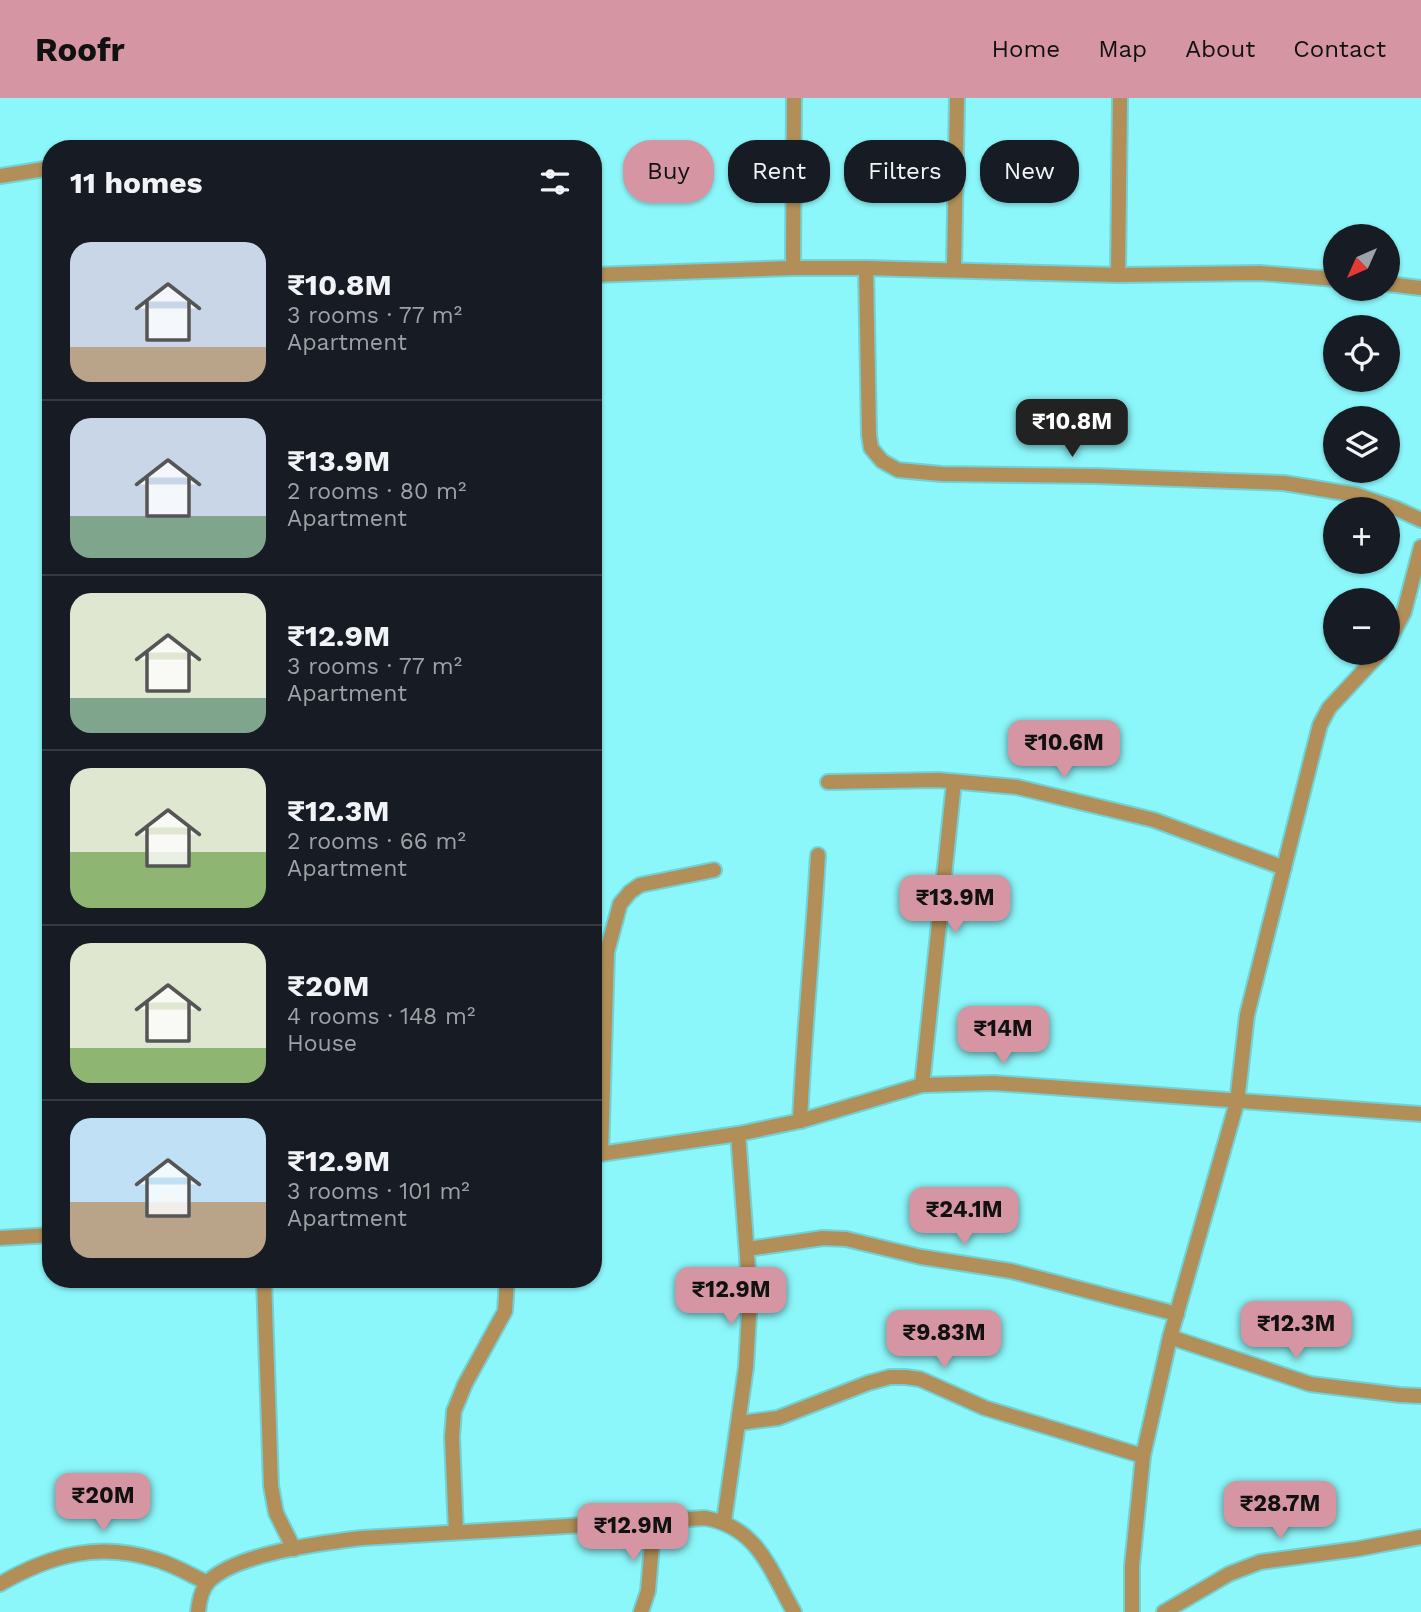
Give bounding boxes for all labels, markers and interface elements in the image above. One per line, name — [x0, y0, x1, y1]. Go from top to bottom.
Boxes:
text: Roofr — [35, 30, 125, 69]
text: Home — [992, 35, 1060, 63]
text: Map — [1098, 35, 1147, 63]
text: About — [1185, 35, 1255, 63]
text: Contact — [1293, 35, 1386, 63]
chip: Buy — [623, 140, 714, 203]
chip: Rent — [728, 140, 830, 203]
chip: Filters — [844, 140, 966, 203]
chip: New — [980, 140, 1079, 203]
icon: filters — [536, 163, 574, 201]
text: 11 homes — [70, 165, 203, 200]
north arrow — [1323, 224, 1400, 301]
map controls — [1323, 224, 1400, 665]
text: ₹10.8M — [287, 267, 392, 302]
icon: home — [126, 270, 210, 354]
text: 3 rooms · 77 m² — [287, 302, 462, 329]
button: locate — [1323, 315, 1400, 392]
text: Apartment — [287, 329, 407, 356]
pin: ₹10.8M — [1015, 400, 1129, 459]
button: layers — [1323, 406, 1400, 483]
text: ₹10.8M — [1032, 408, 1112, 435]
text: ₹13.9M — [287, 443, 390, 478]
icon: home — [126, 446, 210, 530]
text: 2 rooms · 80 m² — [287, 478, 466, 505]
button: + — [1323, 497, 1400, 574]
text: Apartment — [287, 505, 407, 532]
button: − — [1323, 588, 1400, 665]
text: ₹12.9M — [287, 618, 390, 653]
icon: home — [126, 621, 210, 705]
text: 3 rooms · 77 m² — [287, 653, 462, 680]
text: Apartment — [287, 680, 407, 707]
pin: ₹10.6M — [1007, 720, 1121, 780]
text: ₹10.6M — [1024, 729, 1104, 756]
text: ₹12.3M — [287, 793, 390, 828]
icon: home — [126, 796, 210, 880]
text: 2 rooms · 66 m² — [287, 828, 466, 855]
text: Apartment — [287, 855, 407, 882]
pin: ₹13.9M — [898, 876, 1012, 935]
text: ₹13.9M — [915, 884, 995, 911]
text: ₹20M — [287, 968, 370, 1003]
icon: home — [126, 971, 210, 1055]
text: 4 rooms · 148 m² — [287, 1003, 475, 1030]
pin: ₹14M — [962, 1006, 1044, 1066]
text: ₹14M — [973, 1015, 1033, 1042]
text: House — [287, 1030, 357, 1057]
text: ₹12.9M — [287, 1143, 390, 1178]
icon: home — [126, 1146, 210, 1230]
text: 3 rooms · 101 m² — [287, 1178, 470, 1205]
pin: ₹24.1M — [907, 1188, 1021, 1247]
text: ₹24.1M — [925, 1196, 1003, 1223]
text: Apartment — [287, 1205, 407, 1232]
pin: ₹12.9M — [674, 1268, 788, 1327]
text: ₹12.9M — [691, 1276, 771, 1303]
pin: ₹12.3M — [1239, 1302, 1353, 1361]
pin: ₹9.83M — [887, 1310, 1001, 1370]
text: ₹12.3M — [1257, 1310, 1335, 1337]
text: ₹9.83M — [902, 1319, 986, 1346]
pin: ₹20M — [62, 1474, 144, 1533]
text: ₹20M — [71, 1482, 135, 1509]
pin: ₹28.7M — [1223, 1482, 1337, 1541]
text: ₹28.7M — [1240, 1490, 1320, 1517]
pin: ₹12.9M — [576, 1504, 690, 1563]
text: ₹12.9M — [593, 1512, 673, 1539]

